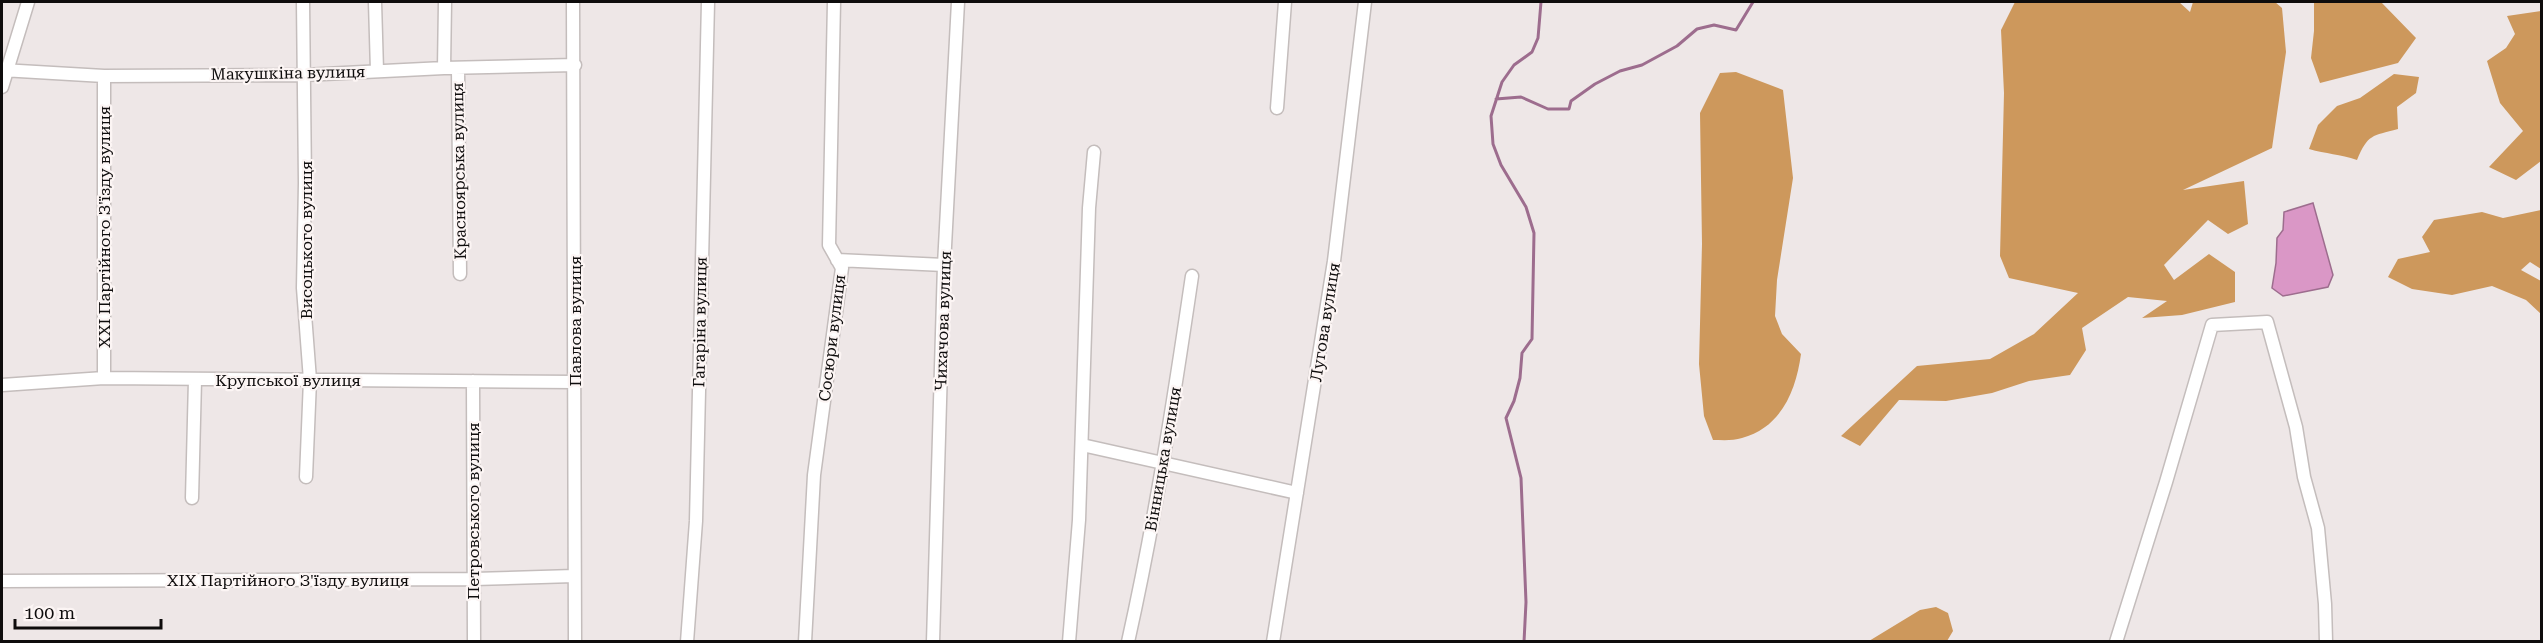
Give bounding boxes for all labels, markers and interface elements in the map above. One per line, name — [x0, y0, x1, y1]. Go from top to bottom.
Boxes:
street label: Макушкіна вулиця — [211, 62, 365, 84]
street label: Красноярська вулиця — [448, 82, 470, 260]
street label: XXI Партійного З'їзду вулиця — [95, 106, 114, 348]
street label: Висоцького вулиця — [297, 161, 316, 319]
street label: Чихачова вулиця — [931, 250, 955, 392]
street label: Павлова вулиця — [566, 256, 585, 386]
street label: Гагаріна вулиця — [689, 257, 711, 387]
street label: Лугова вулиця — [1306, 261, 1344, 383]
street label: Сосюри вулиця — [815, 273, 849, 403]
street label: Крупської вулиця — [215, 371, 361, 390]
street label: Вінницька вулиця — [1141, 385, 1185, 533]
street label: Петровського вулиця — [464, 422, 483, 600]
street label: XIX Партійного З'їзду вулиця — [167, 571, 409, 590]
scale bar — [15, 592, 160, 630]
text: 100 m — [24, 602, 75, 623]

